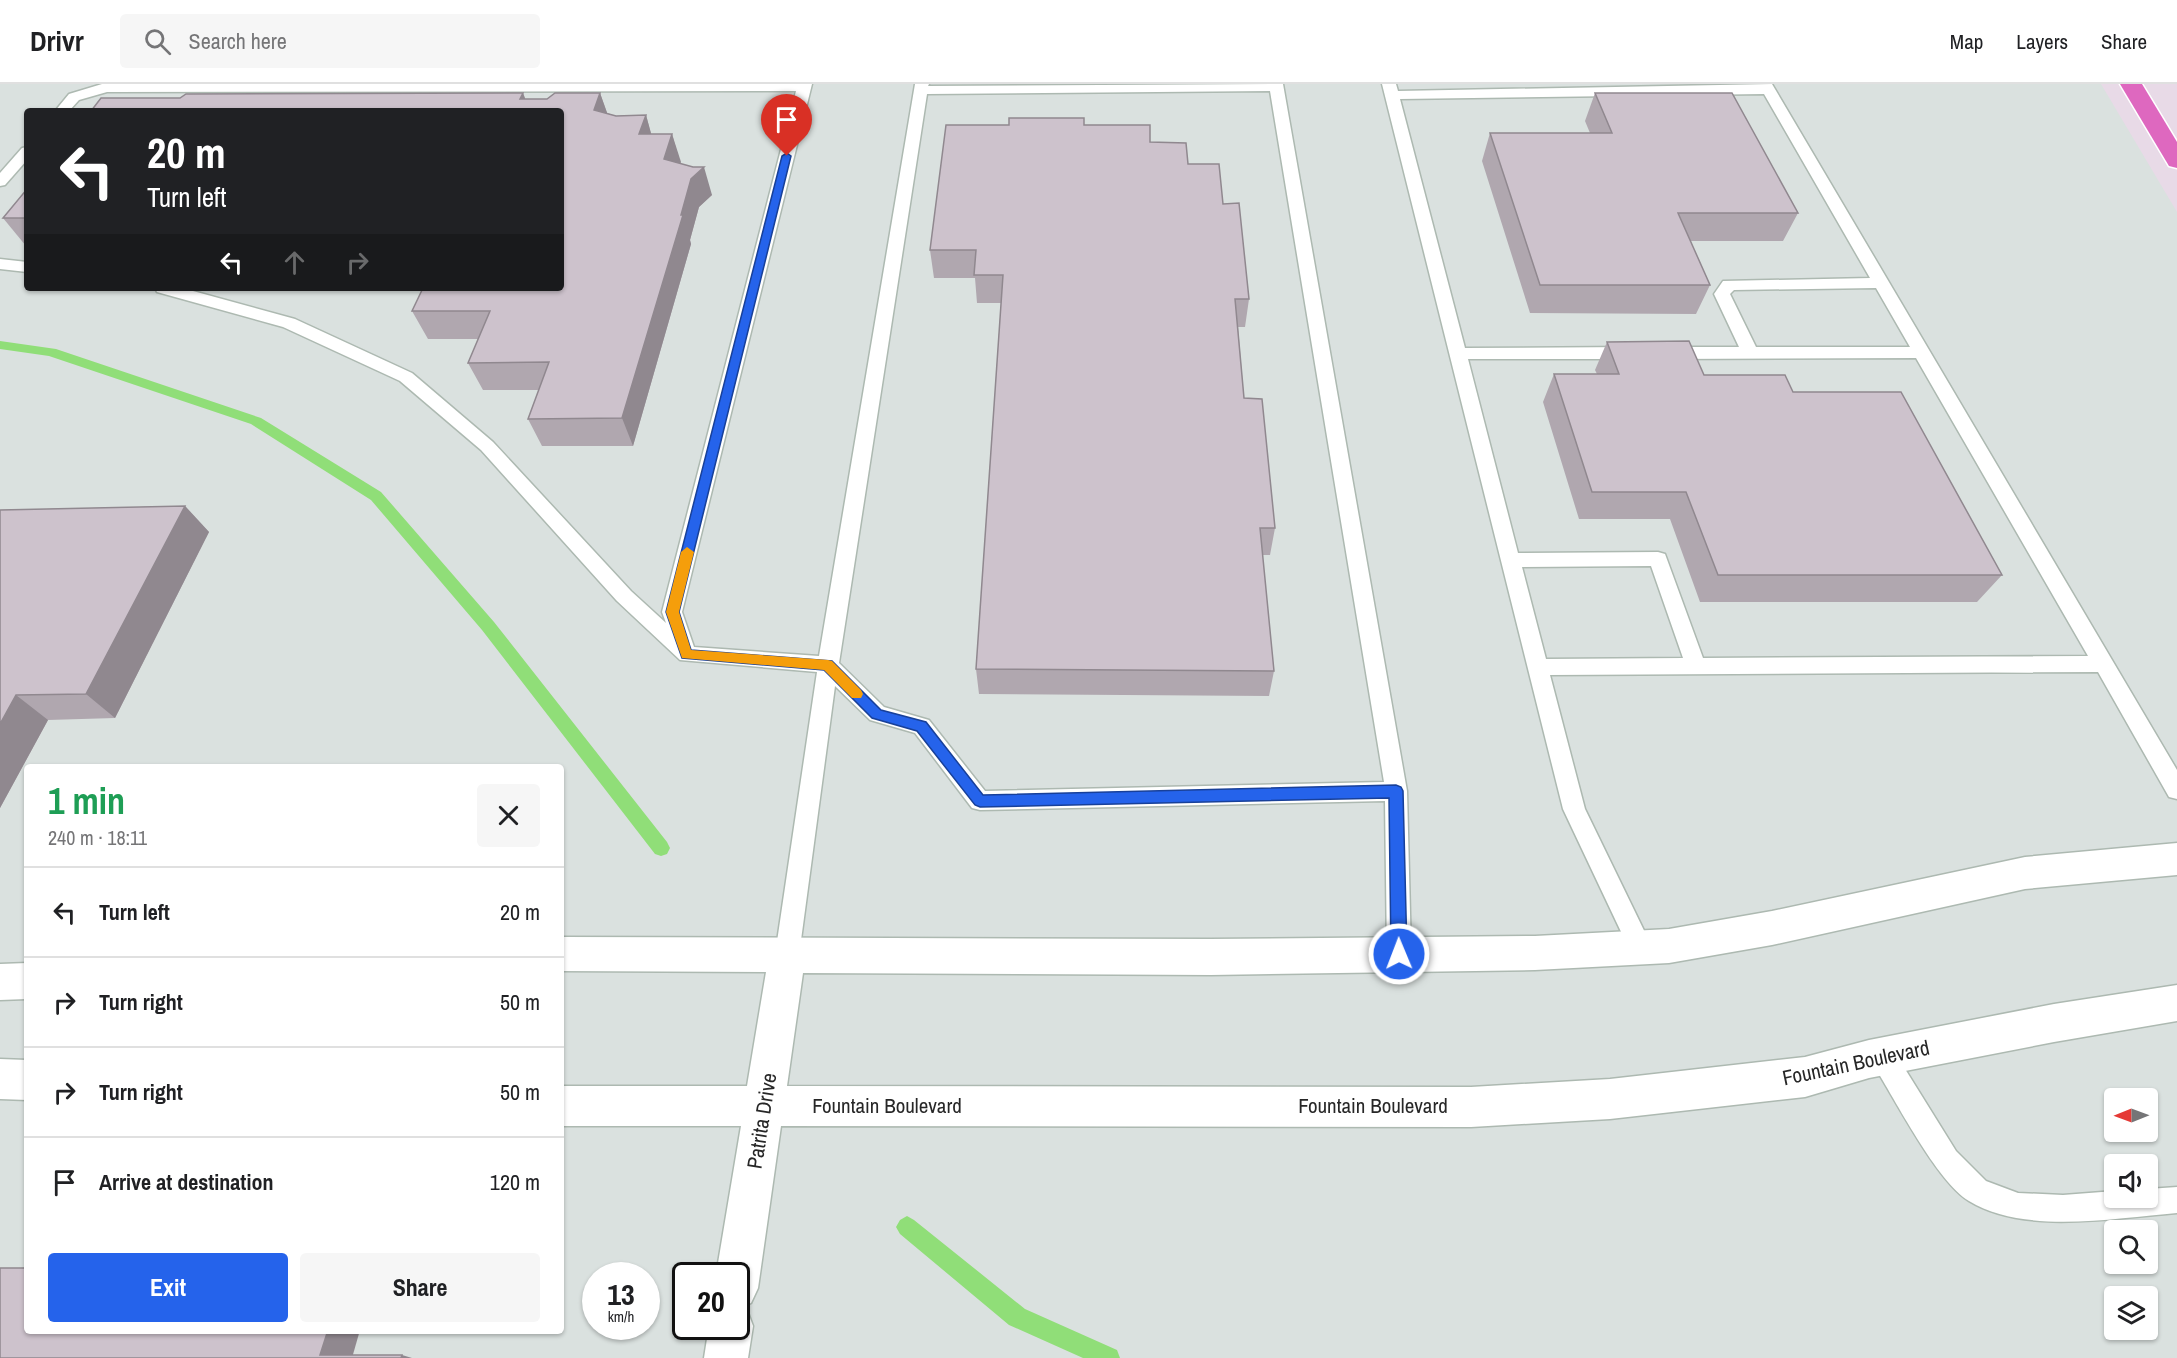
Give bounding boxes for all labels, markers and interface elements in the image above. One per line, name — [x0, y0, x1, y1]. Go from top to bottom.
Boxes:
search box — [120, 14, 540, 68]
text: Drivr — [30, 22, 84, 60]
icon: search — [141, 25, 174, 58]
text: Search here — [189, 26, 287, 56]
text: Map — [1950, 27, 1983, 56]
text: Layers — [2016, 27, 2068, 56]
text: Share — [2101, 27, 2147, 56]
pin — [761, 94, 812, 156]
icon: arrive — [770, 103, 803, 136]
text: 20 m — [147, 125, 226, 181]
icon: left — [48, 132, 126, 210]
text: Turn left — [147, 179, 226, 215]
icon: left — [215, 246, 248, 279]
icon: ahead — [278, 246, 311, 279]
icon: right — [341, 246, 374, 279]
text: 1 min — [48, 777, 125, 825]
button: close — [477, 784, 540, 847]
text: 240 m · 18:11 — [48, 824, 147, 851]
icon: left — [48, 896, 81, 929]
text: Turn left — [99, 897, 170, 927]
text: 20 m — [500, 897, 540, 927]
position arrow — [1367, 922, 1431, 986]
icon: right — [48, 986, 81, 1019]
text: Turn right — [99, 987, 183, 1017]
text: 50 m — [500, 987, 540, 1017]
street label: Fountain Boulevard — [1780, 1033, 1932, 1092]
street label: Patrita Drive — [740, 1071, 783, 1171]
icon: right — [48, 1076, 81, 1109]
text: Turn right — [99, 1077, 183, 1107]
text: 50 m — [500, 1077, 540, 1107]
north arrow — [2104, 1088, 2158, 1142]
map controls — [2104, 1088, 2158, 1340]
street label: Fountain Boulevard — [812, 1091, 962, 1120]
street label: Fountain Boulevard — [1298, 1091, 1448, 1120]
button: sound — [2104, 1154, 2158, 1208]
icon: arrive — [48, 1166, 81, 1199]
text: Arrive at destination — [99, 1167, 273, 1197]
text: 120 m — [490, 1167, 540, 1197]
button: search — [2104, 1220, 2158, 1274]
button: Exit — [48, 1253, 288, 1322]
button: Share — [300, 1253, 540, 1322]
speed limit sign: 20 — [672, 1262, 750, 1340]
text: 13 — [607, 1274, 635, 1314]
button: layers — [2104, 1286, 2158, 1340]
text: km/h — [608, 1306, 634, 1327]

